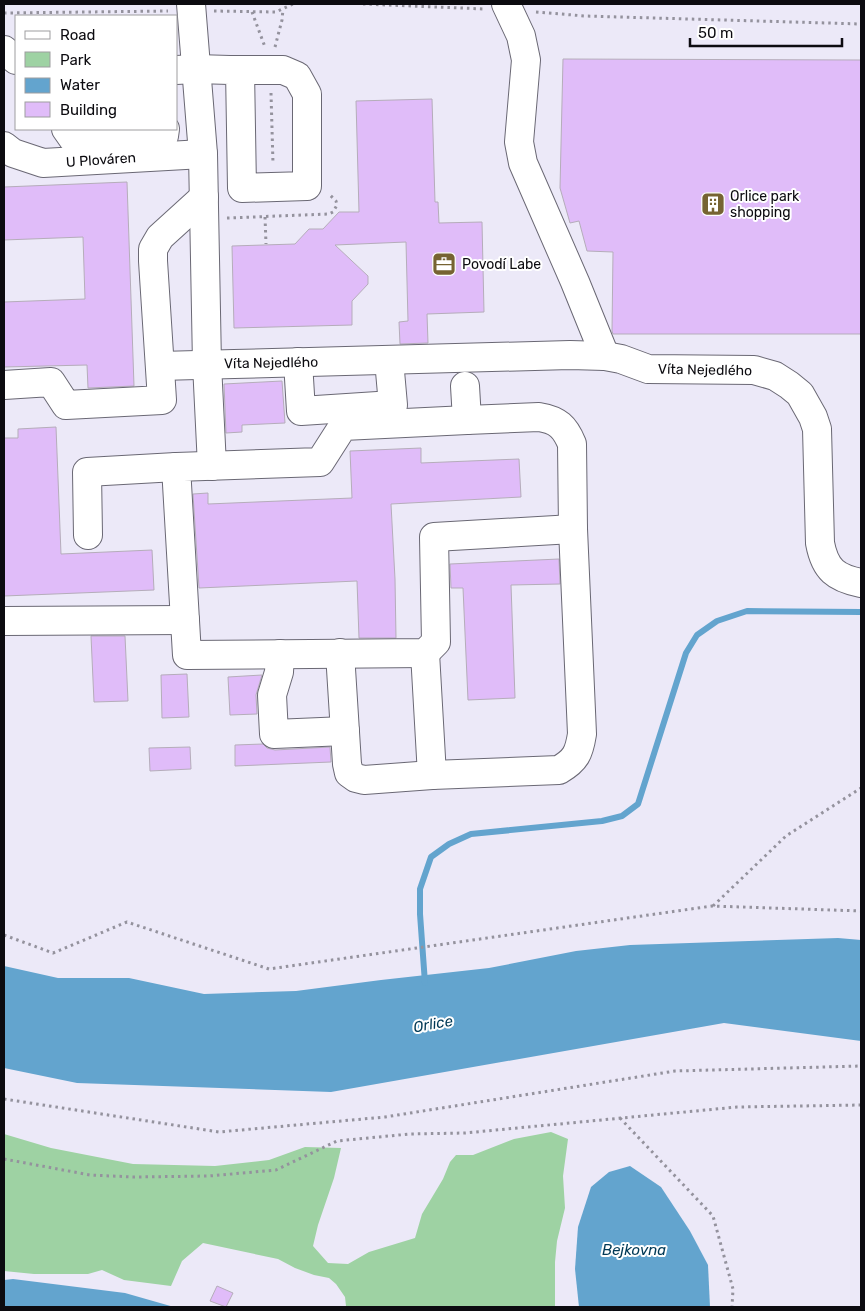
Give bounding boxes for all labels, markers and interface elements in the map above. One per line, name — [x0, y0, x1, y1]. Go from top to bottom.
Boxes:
legend — [15, 15, 178, 130]
scale bar — [690, 15, 842, 47]
text: 50 m — [698, 24, 733, 42]
text: Road — [60, 26, 96, 44]
text: Park — [60, 51, 91, 69]
text: Water — [60, 76, 100, 94]
text: Building — [60, 101, 117, 119]
street label: U Plováren — [65, 149, 137, 171]
place label: Orlice park shopping — [730, 188, 800, 221]
building icon: Orlice park shopping — [700, 191, 726, 217]
office icon: Povodí Labe — [431, 251, 457, 277]
place label: Povodí Labe — [462, 256, 541, 273]
street label: Víta Nejedlého — [224, 354, 318, 372]
street label: Víta Nejedlého — [658, 361, 752, 379]
water label: Orlice — [412, 1012, 455, 1036]
water label: Bejkovna — [602, 1241, 666, 1259]

